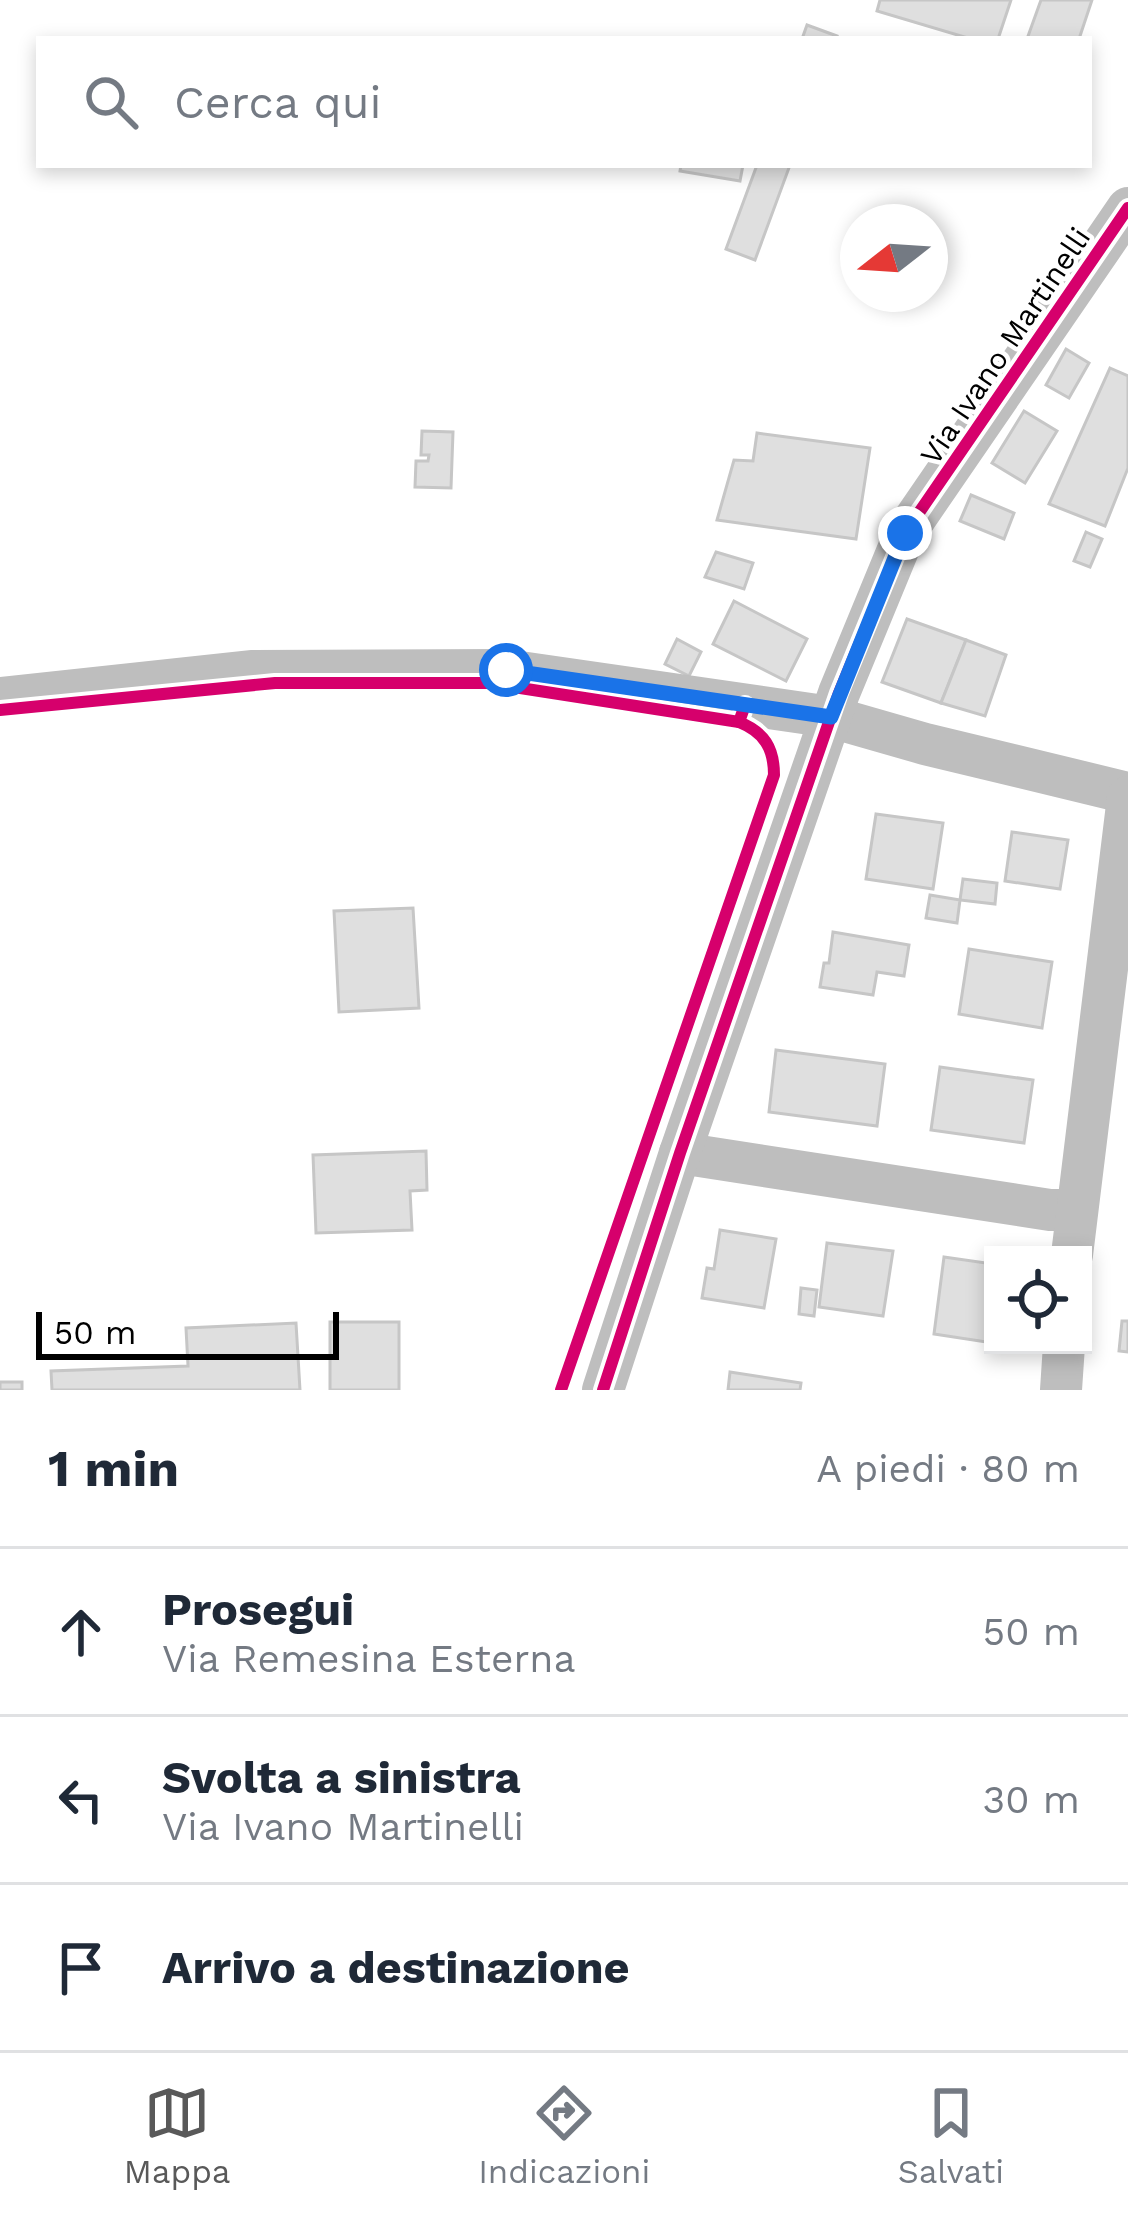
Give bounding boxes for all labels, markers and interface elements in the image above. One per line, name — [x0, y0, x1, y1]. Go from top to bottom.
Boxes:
search box — [36, 36, 1092, 168]
icon: search — [78, 69, 144, 135]
text: Cerca qui — [174, 76, 381, 129]
north arrow — [840, 204, 948, 312]
street label: Via Ivano Martinelli — [913, 221, 1097, 471]
route end — [878, 506, 932, 560]
route start — [479, 643, 533, 697]
map controls — [984, 1246, 1092, 1354]
button: locate — [984, 1246, 1092, 1354]
scale bar — [36, 1306, 339, 1359]
text: 50 m — [54, 1313, 136, 1352]
text: 1 min — [48, 1439, 179, 1498]
text: A piedi · 80 m — [816, 1446, 1080, 1491]
text: Prosegui — [162, 1583, 354, 1636]
icon: ahead — [48, 1599, 114, 1665]
text: 50 m — [983, 1609, 1080, 1654]
text: Via Remesina Esterna — [162, 1636, 576, 1681]
text: Svolta a sinistra — [162, 1751, 521, 1804]
icon: left — [48, 1767, 114, 1833]
text: 30 m — [983, 1777, 1080, 1822]
text: Via Ivano Martinelli — [162, 1804, 524, 1849]
icon: arrive — [48, 1935, 114, 2001]
text: Arrivo a destinazione — [162, 1941, 630, 1994]
tab: Mappa — [124, 2080, 231, 2191]
tab: Indicazioni — [478, 2080, 650, 2191]
tab: Salvati — [898, 2080, 1004, 2191]

